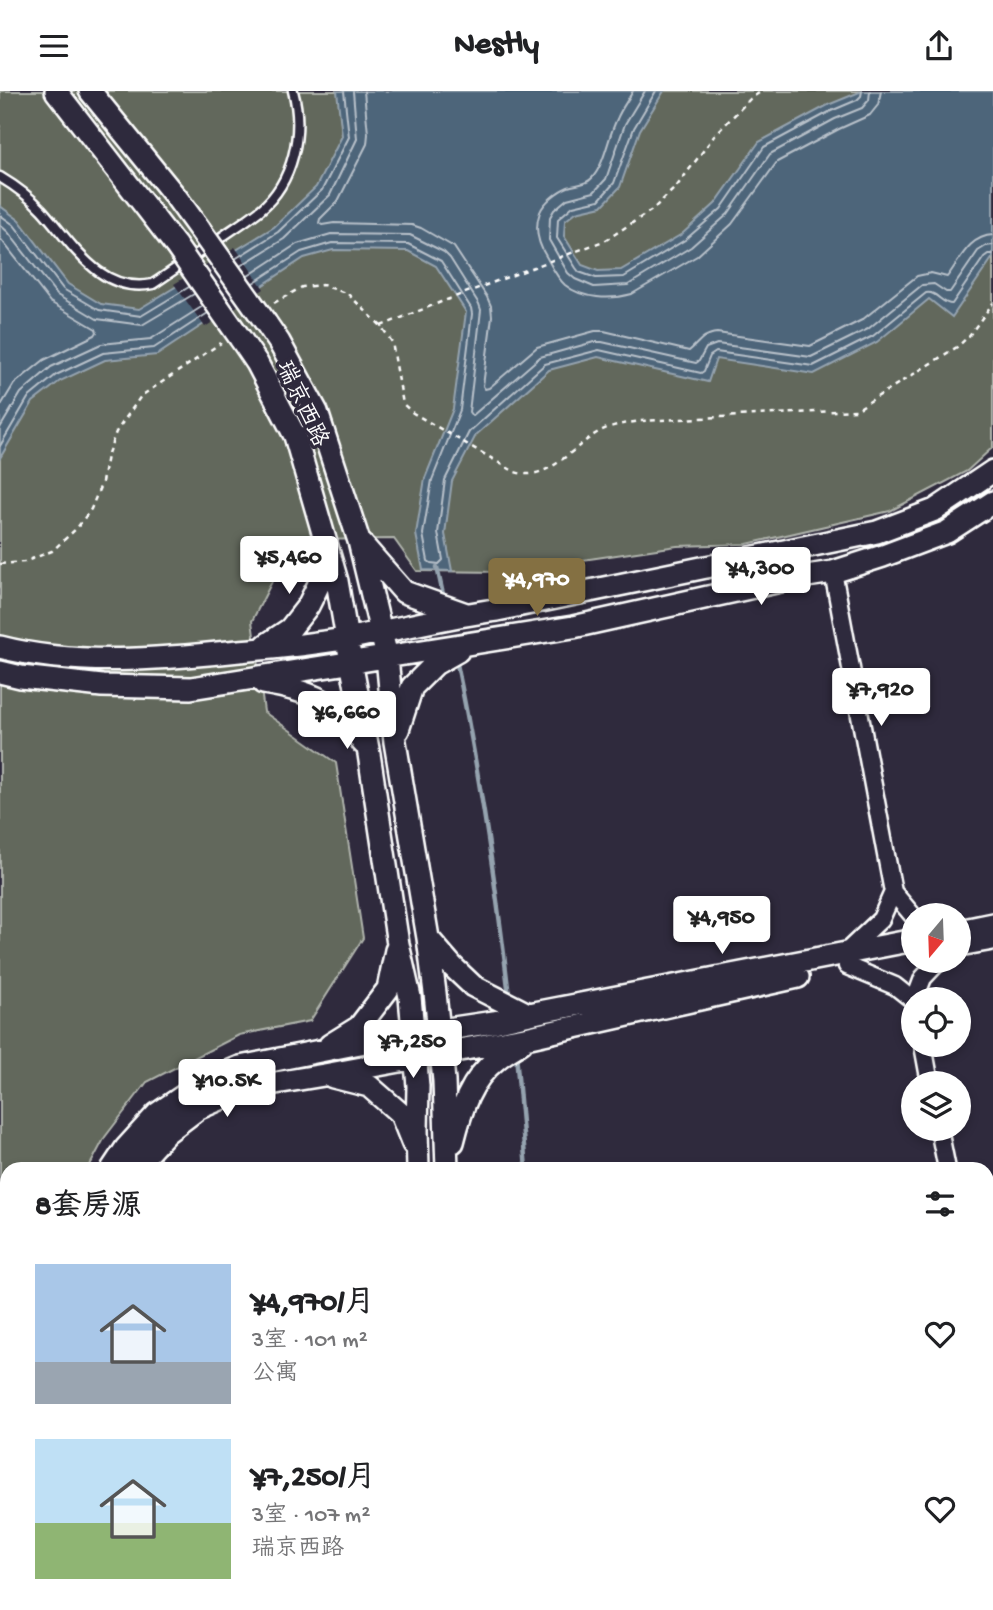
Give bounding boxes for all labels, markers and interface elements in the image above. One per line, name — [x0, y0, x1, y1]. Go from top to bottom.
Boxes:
icon: menu — [35, 27, 73, 65]
text: Nestly — [454, 27, 539, 65]
icon: share — [920, 27, 958, 65]
street label: 瑞京西路 — [269, 357, 333, 452]
pin: ¥5,460 — [232, 537, 346, 596]
text: ¥5,460 — [256, 545, 322, 572]
pin: ¥4,300 — [704, 547, 818, 607]
text: ¥4,300 — [728, 556, 794, 583]
pin: ¥4,970 — [480, 559, 594, 618]
text: ¥4,970 — [504, 567, 570, 594]
pin: ¥7,920 — [824, 669, 938, 728]
text: ¥7,920 — [848, 677, 914, 704]
pin: ¥6,660 — [290, 691, 404, 751]
text: ¥6,660 — [314, 700, 380, 727]
pin: ¥4,950 — [665, 897, 779, 956]
north arrow — [901, 903, 971, 973]
map controls — [901, 903, 971, 1141]
text: ¥4,950 — [689, 905, 755, 932]
button: locate — [901, 987, 971, 1057]
pin: ¥7,250 — [356, 1021, 470, 1080]
text: ¥7,250 — [380, 1029, 446, 1056]
pin: ¥10.5K — [170, 1059, 284, 1119]
text: ¥10.5K — [194, 1068, 260, 1095]
button: layers — [901, 1071, 971, 1141]
icon: filters — [921, 1185, 959, 1223]
text: 8套房源 — [35, 1191, 141, 1226]
text: ¥4,970/月 — [252, 1287, 374, 1322]
icon: home — [91, 1292, 175, 1376]
icon: heart — [921, 1315, 959, 1353]
text: 3室 · 101 m² — [252, 1328, 368, 1355]
text: 公寓 — [252, 1361, 298, 1388]
text: ¥7,250/月 — [252, 1462, 376, 1497]
icon: home — [91, 1467, 175, 1551]
icon: heart — [921, 1490, 959, 1528]
text: 3室 · 107 m² — [252, 1503, 370, 1530]
text: 瑞京西路 — [252, 1536, 344, 1563]

